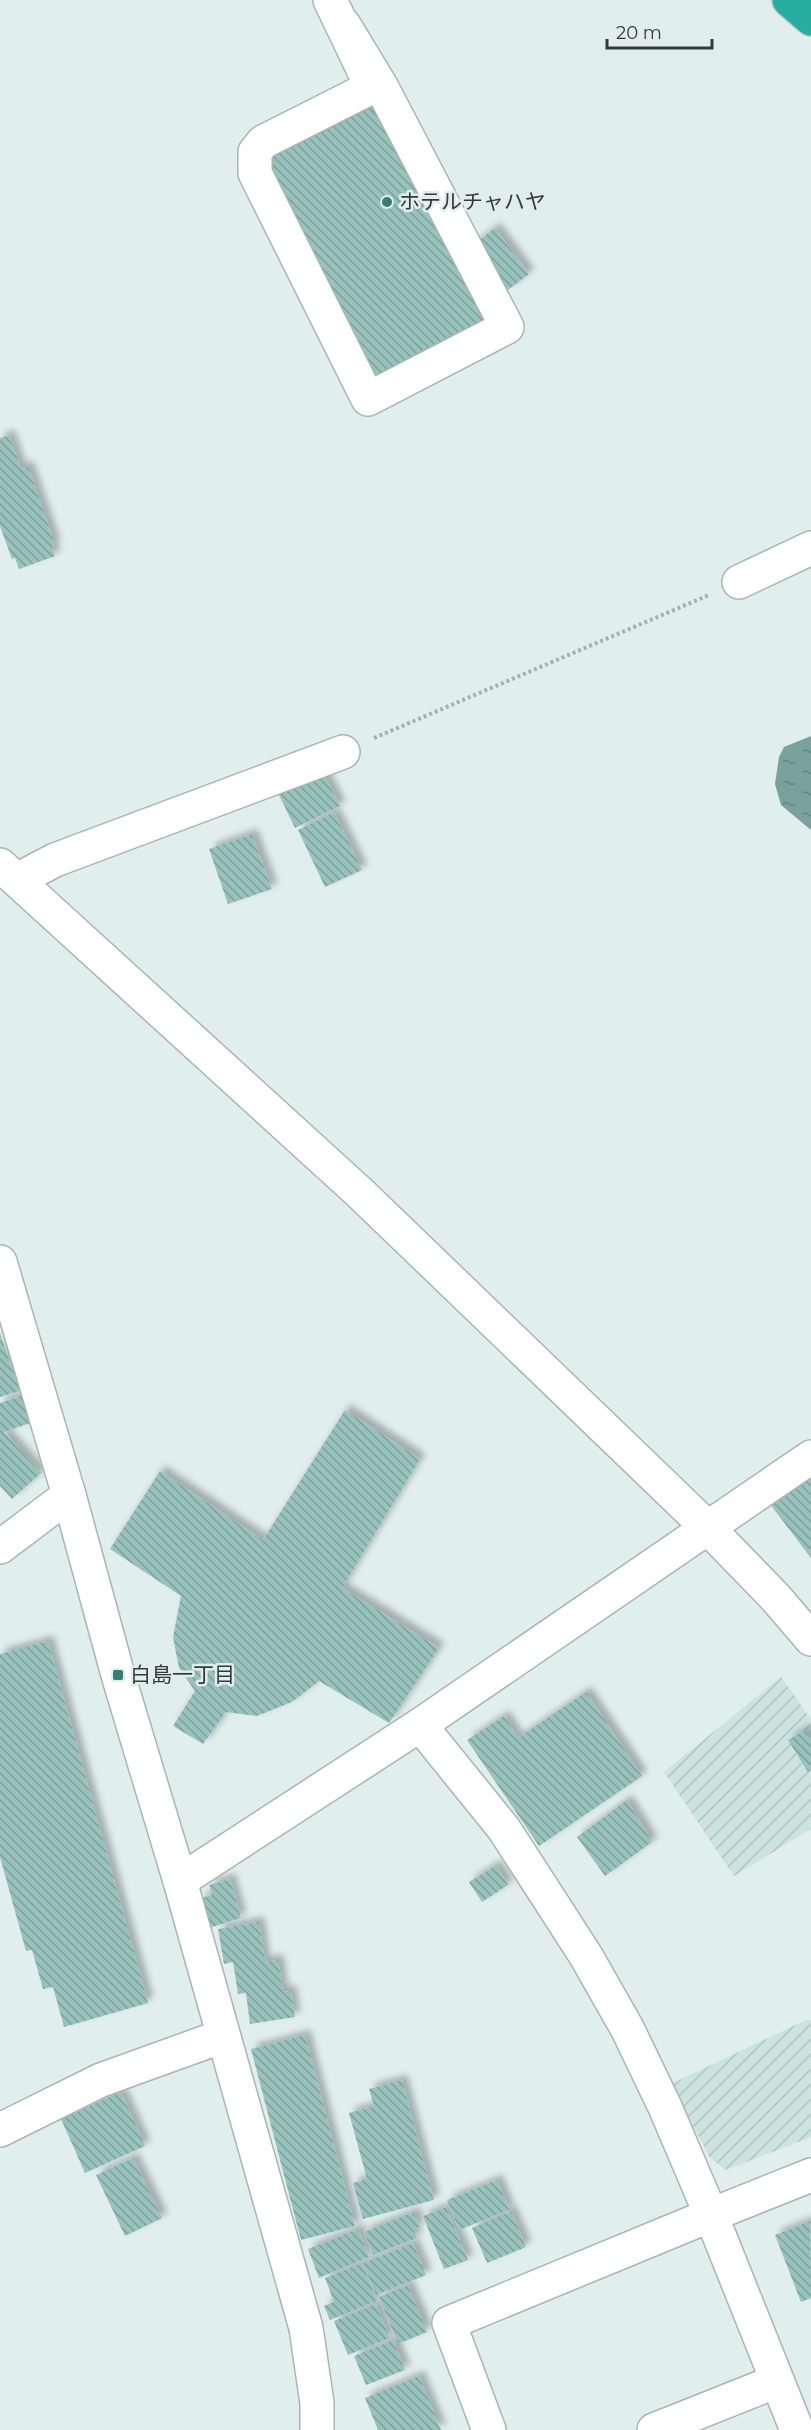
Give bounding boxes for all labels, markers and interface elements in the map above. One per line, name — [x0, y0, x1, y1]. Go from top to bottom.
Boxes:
scale bar — [607, 12, 712, 50]
text: 20 m — [616, 22, 662, 44]
place label: ホテルチャハヤ — [399, 189, 546, 214]
marker: ホテルチャハヤ — [380, 195, 394, 209]
place label: 白島一丁目 — [130, 1662, 235, 1687]
marker: 白島一丁目 — [111, 1668, 125, 1682]

